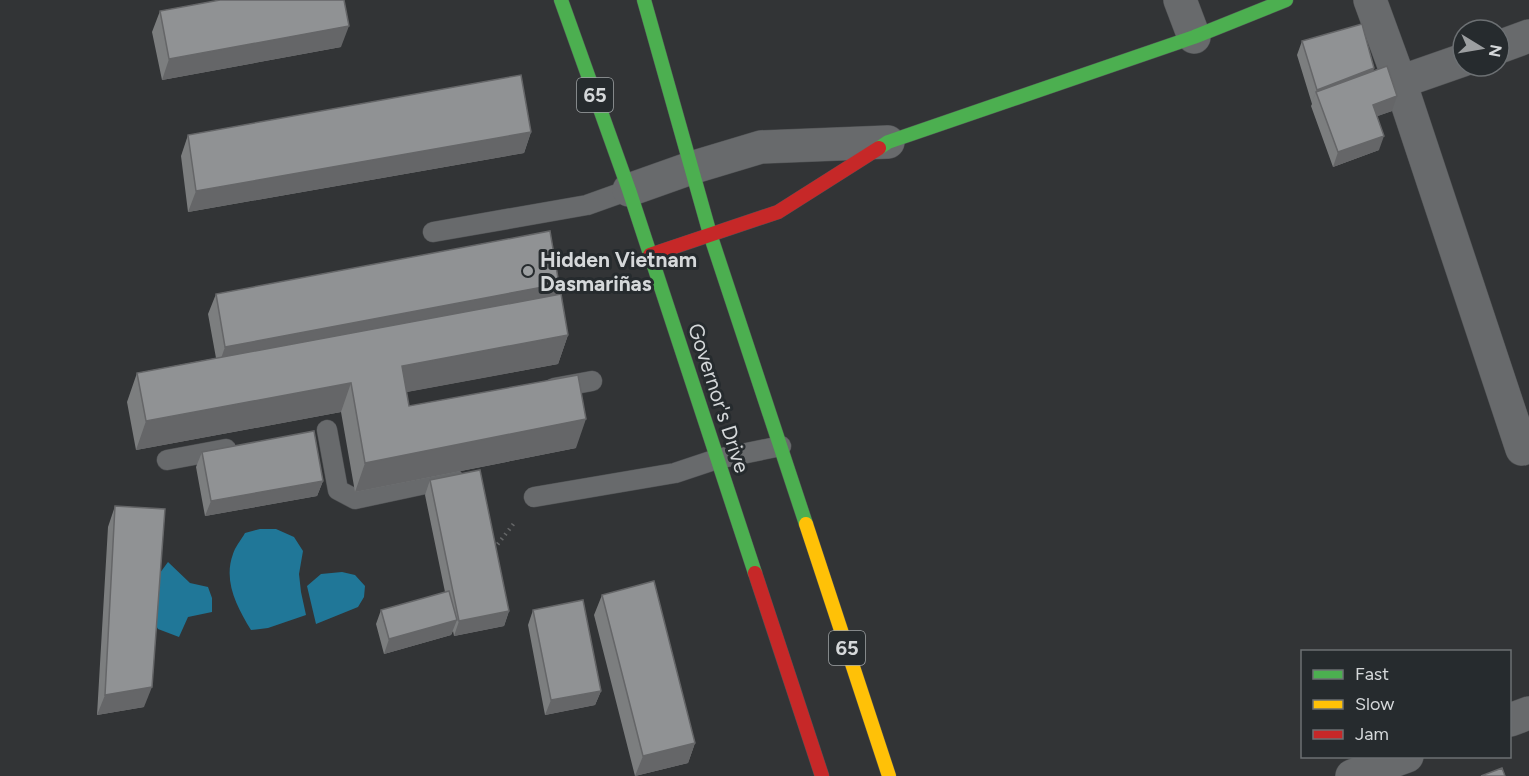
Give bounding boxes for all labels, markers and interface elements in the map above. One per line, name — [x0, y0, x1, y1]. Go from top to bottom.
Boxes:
north arrow — [1451, 18, 1511, 78]
text: N — [1485, 43, 1506, 59]
road number: 65 — [577, 78, 613, 112]
place label: Hidden Vietnam Dasmariñas — [540, 247, 697, 296]
marker: Hidden Vietnam Dasmariñas — [521, 264, 535, 278]
street label: Governor's Drive — [683, 320, 755, 476]
road number: 65 — [829, 631, 865, 665]
legend — [1301, 650, 1511, 758]
text: Fast — [1355, 663, 1389, 685]
text: Slow — [1355, 693, 1394, 715]
text: Jam — [1355, 723, 1389, 745]

